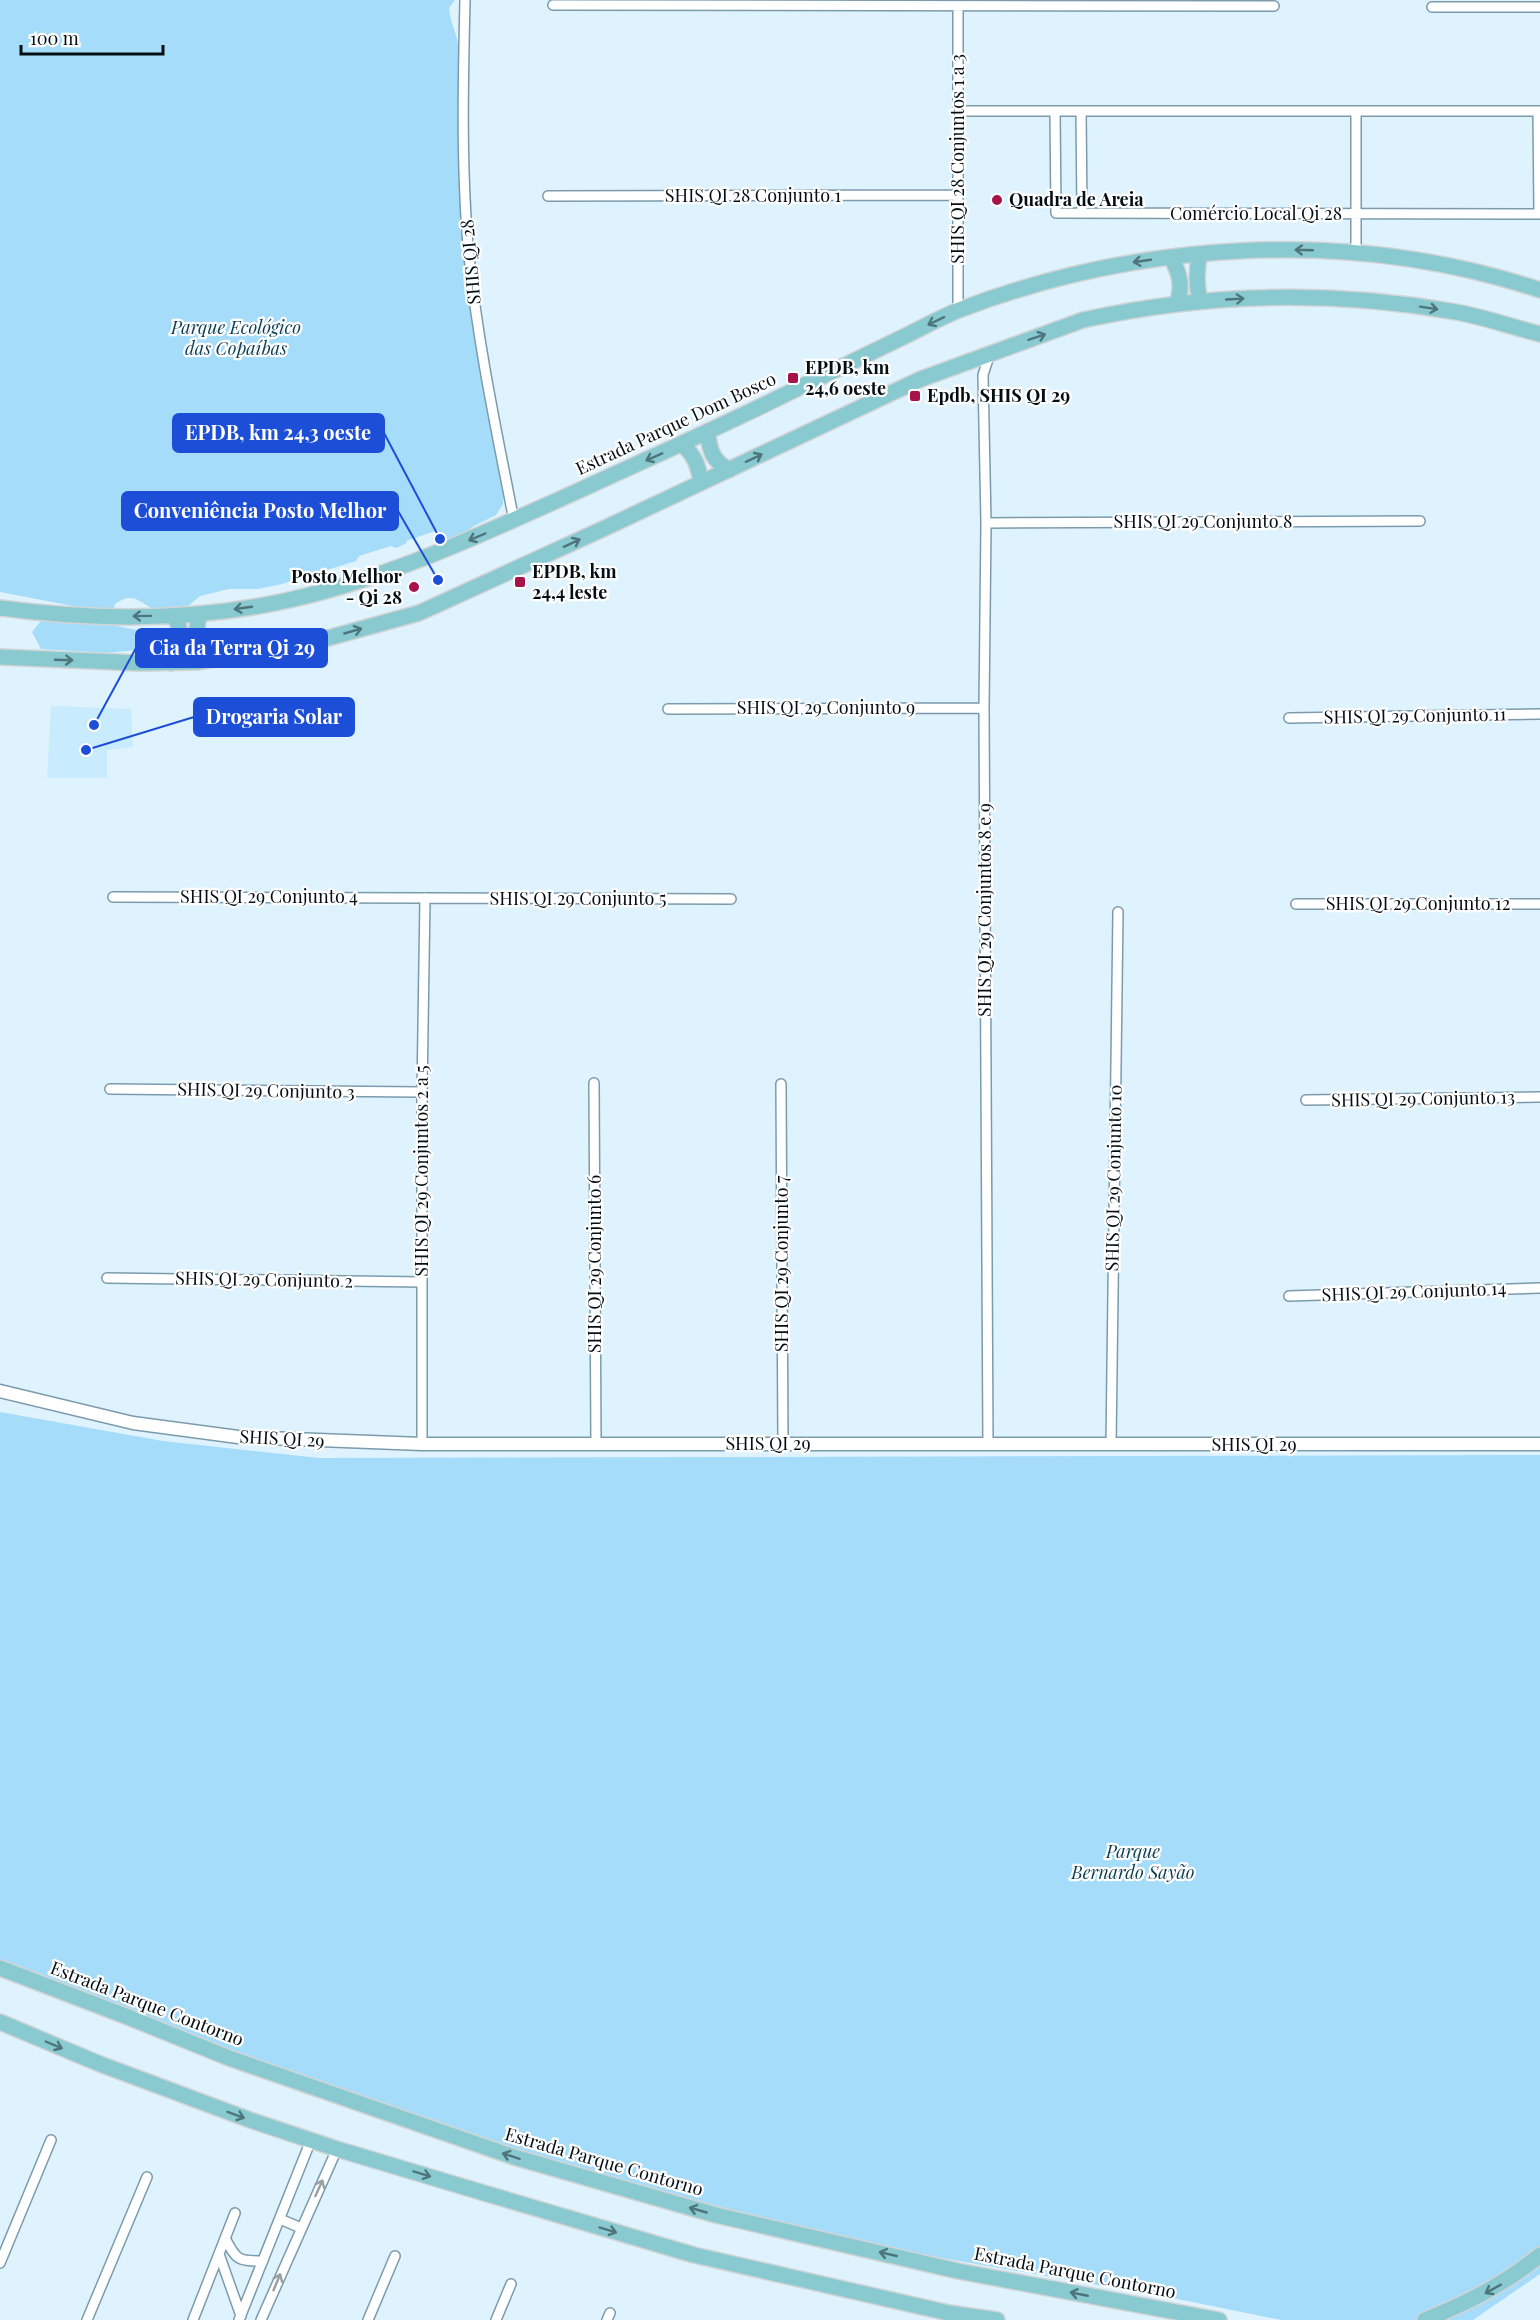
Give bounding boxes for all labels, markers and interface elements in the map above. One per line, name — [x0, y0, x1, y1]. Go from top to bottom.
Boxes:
scale bar — [21, 18, 164, 56]
text: 100 m — [30, 26, 79, 50]
street label: SHIS QI 28 Conjuntos 1 a 3 — [945, 54, 969, 264]
street label: SHIS QI 28 Conjunto 1 — [665, 183, 841, 207]
place label: Quadra de Areia — [1009, 187, 1144, 211]
marker: Quadra de Areia — [990, 193, 1004, 207]
street label: Comércio Local Qi 28 — [1170, 201, 1342, 225]
street label: SHIS QI 28 — [454, 218, 486, 306]
one-way arrow — [1294, 245, 1314, 256]
one-way arrow — [1133, 256, 1153, 267]
one-way arrow — [1225, 294, 1245, 305]
one-way arrow — [1419, 302, 1439, 313]
park label: Parque Ecológico das Copaíbas — [170, 315, 301, 360]
one-way arrow — [927, 316, 945, 328]
one-way arrow — [1027, 330, 1046, 341]
place label: EPDB, km 24,6 oeste — [805, 355, 890, 400]
street label: Estrada Parque Dom Bosco — [572, 366, 780, 480]
marker: EPDB, km 24,6 oeste — [786, 371, 800, 385]
place label: Epdb, SHIS QI 29 — [927, 383, 1070, 407]
marker: Epdb, SHIS QI 29 — [908, 389, 922, 403]
callout: EPDB, km 24,3 oeste — [173, 414, 384, 452]
text: EPDB, km 24,3 oeste — [185, 418, 371, 445]
one-way arrow — [646, 451, 664, 463]
one-way arrow — [744, 452, 762, 463]
callout: Conveniência Posto Melhor — [122, 492, 398, 530]
text: Conveniência Posto Melhor — [134, 496, 387, 523]
street label: SHIS QI 29 Conjunto 8 — [1114, 509, 1292, 533]
one-way arrow — [468, 532, 486, 543]
one-way arrow — [563, 537, 581, 548]
place label: EPDB, km 24,4 leste — [532, 559, 617, 604]
place label: Posto Melhor - Qi 28 — [291, 564, 403, 609]
marker: EPDB, km 24,4 leste — [513, 575, 527, 589]
marker: Posto Melhor - Qi 28 — [407, 580, 421, 594]
one-way arrow — [233, 602, 253, 613]
one-way arrow — [132, 610, 152, 622]
one-way arrow — [343, 625, 362, 636]
callout: Cia da Terra Qi 29 — [136, 629, 327, 667]
text: Cia da Terra Qi 29 — [149, 633, 315, 660]
one-way arrow — [53, 655, 73, 666]
street label: SHIS QI 29 Conjunto 9 — [737, 695, 915, 719]
callout: Drogaria Solar — [194, 698, 354, 736]
street label: SHIS QI 29 Conjunto 11 — [1323, 701, 1507, 729]
text: Drogaria Solar — [206, 702, 343, 729]
street label: SHIS QI 29 Conjuntos 8 e 9 — [972, 803, 996, 1017]
street label: SHIS QI 29 Conjunto 4 — [180, 884, 358, 908]
street label: SHIS QI 29 Conjunto 5 — [490, 886, 666, 910]
street label: SHIS QI 29 Conjunto 12 — [1326, 891, 1510, 915]
street label: SHIS QI 29 Conjuntos 2 a 5 — [409, 1065, 433, 1277]
street label: SHIS QI 29 Conjunto 3 — [177, 1076, 355, 1104]
street label: SHIS QI 29 Conjunto 10 — [1099, 1084, 1127, 1272]
street label: SHIS QI 29 Conjunto 13 — [1331, 1084, 1515, 1112]
street label: SHIS QI 29 Conjunto 6 — [582, 1175, 606, 1353]
street label: SHIS QI 29 Conjunto 7 — [769, 1175, 793, 1352]
street label: SHIS QI 29 Conjunto 2 — [175, 1265, 353, 1293]
street label: SHIS QI 29 Conjunto 14 — [1321, 1276, 1507, 1306]
street label: SHIS QI 29 — [239, 1424, 325, 1452]
street label: SHIS QI 29 — [725, 1431, 811, 1455]
street label: SHIS QI 29 — [1211, 1432, 1297, 1456]
park label: Parque Bernardo Sayão — [1070, 1839, 1195, 1884]
street label: Estrada Parque Contorno — [47, 1955, 248, 2051]
one-way arrow — [44, 2040, 63, 2051]
one-way arrow — [226, 2110, 245, 2121]
street label: Estrada Parque Contorno — [502, 2121, 706, 2201]
one-way arrow — [502, 2149, 521, 2160]
one-way arrow — [412, 2169, 431, 2180]
one-way arrow — [314, 2180, 325, 2198]
one-way arrow — [689, 2203, 708, 2215]
one-way arrow — [599, 2225, 618, 2236]
street label: Estrada Parque Contorno — [972, 2241, 1178, 2303]
one-way arrow — [879, 2248, 898, 2260]
one-way arrow — [272, 2273, 283, 2291]
one-way arrow — [1485, 2283, 1502, 2295]
one-way arrow — [1069, 2288, 1089, 2299]

